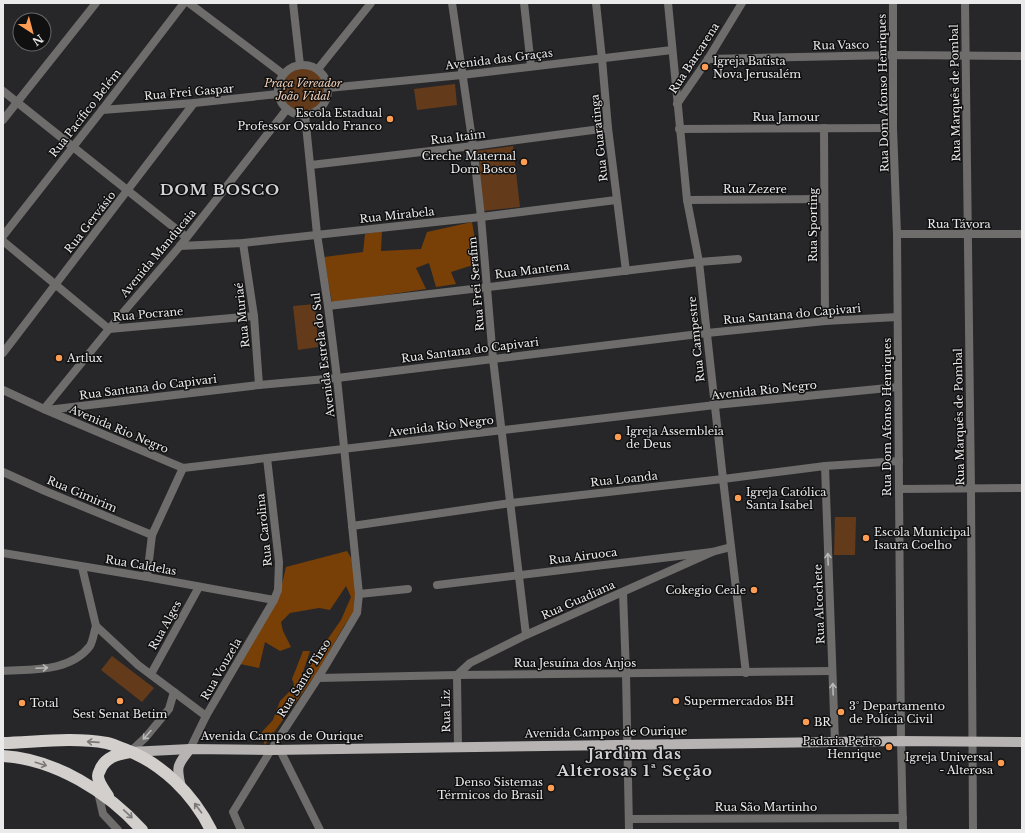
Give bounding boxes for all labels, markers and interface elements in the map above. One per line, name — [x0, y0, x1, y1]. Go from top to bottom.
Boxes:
north arrow — [12, 12, 52, 52]
street label: Rua Dom Afonso Henriques — [875, 14, 891, 172]
street label: Rua Barcarena — [666, 19, 723, 96]
street label: Rua Marquês de Pombal — [947, 24, 963, 162]
text: N — [29, 31, 46, 49]
street label: Rua Vasco — [813, 38, 869, 52]
street label: Avenida das Graças — [444, 45, 553, 73]
place label: Igreja Batista Nova Jerusalém — [713, 54, 801, 81]
marker: Igreja Batista Nova Jerusalém — [700, 62, 710, 72]
street label: Rua Pacífico Belém — [46, 66, 124, 160]
park label: Praça Vereador João Vidal — [263, 76, 343, 103]
street label: Rua Frei Gaspar — [143, 81, 235, 103]
street label: Rua Guaratinga — [587, 93, 611, 182]
place label: Escola Estadual Professor Osvaldo Franco — [238, 106, 382, 133]
street label: Rua Jamour — [753, 110, 820, 124]
marker: Escola Estadual Professor Osvaldo Franco — [385, 114, 395, 124]
street label: Rua Itaim — [430, 127, 487, 147]
place label: Creche Maternal Dom Bosco — [422, 149, 516, 176]
marker: Creche Maternal Dom Bosco — [519, 157, 529, 167]
district label: DOM BOSCO — [160, 180, 280, 199]
street label: Rua Zezere — [723, 182, 787, 196]
street label: Rua Sporting — [806, 187, 820, 262]
street label: Rua Gervásio — [61, 188, 119, 256]
street label: Rua Mirabela — [359, 204, 436, 226]
street label: Avenida Manducaia — [116, 205, 200, 301]
street label: Rua Távora — [927, 217, 992, 231]
street label: Rua Frei Serafim — [465, 236, 487, 332]
street label: Rua Mantena — [494, 258, 571, 282]
street label: Rua Muriaé — [232, 282, 252, 348]
street label: Avenida Estrela do Sul — [308, 291, 338, 419]
street label: Rua Campestre — [685, 295, 707, 383]
street label: Rua Santana do Capivari — [722, 301, 862, 327]
street label: Rua Pocrane — [112, 304, 184, 324]
street label: Rua Santana do Capivari — [400, 335, 540, 365]
street label: Rua Dom Afonso Henriques — [880, 338, 894, 496]
street label: Rua Marquês de Pombal — [951, 348, 967, 486]
place label: Artlux — [66, 351, 103, 365]
marker: Artlux — [54, 353, 64, 363]
street label: Rua Santana do Capivari — [78, 372, 218, 402]
street label: Avenida Rio Negro — [710, 377, 817, 403]
street label: Avenida Rio Negro — [67, 401, 171, 456]
street label: Avenida Rio Negro — [386, 413, 495, 440]
place label: Igreja Assembleia de Deus — [626, 424, 725, 451]
marker: Igreja Assembleia de Deus — [613, 432, 623, 442]
street label: Rua Loanda — [590, 468, 659, 489]
street label: Rua Gimirim — [45, 473, 119, 515]
place label: Igreja Católica Santa Isabel — [746, 485, 827, 512]
street label: Rua Carolina — [253, 492, 275, 567]
marker: Igreja Católica Santa Isabel — [733, 493, 743, 503]
place label: Escola Municipal Isaura Coelho — [874, 525, 970, 552]
marker: Escola Municipal Isaura Coelho — [861, 533, 871, 543]
street label: Rua Airuoca — [548, 545, 619, 567]
street label: Rua Caldelas — [104, 552, 178, 578]
one-way arrow — [825, 553, 832, 566]
street label: Rua Alcochete — [811, 564, 827, 644]
street label: Rua Guadiana — [539, 577, 618, 622]
place label: Cokegio Ceale — [666, 583, 746, 597]
marker: Cokegio Ceale — [749, 585, 759, 595]
street label: Rua Alges — [146, 598, 184, 652]
street label: Rua Vouzela — [198, 635, 245, 702]
street label: Rua Santo Tirso — [274, 636, 334, 720]
street label: Rua Jesuína dos Anjos — [514, 656, 636, 670]
one-way arrow — [35, 665, 48, 672]
one-way arrow — [829, 683, 837, 696]
street label: Rua Liz — [439, 689, 453, 733]
place label: Supermercados BH — [684, 694, 794, 708]
place label: Total — [30, 696, 59, 710]
marker: Sest Senat Betim — [115, 696, 125, 706]
marker: Supermercados BH — [671, 696, 681, 706]
marker: Total — [17, 698, 27, 708]
place label: 3° Departamento de Polícia Civil — [849, 699, 945, 726]
place label: Sest Senat Betim — [73, 707, 167, 721]
marker: 3° Departamento de Polícia Civil — [836, 707, 846, 717]
place label: BR — [814, 715, 831, 729]
marker: BR — [801, 717, 811, 727]
street label: Avenida Campos de Ourique — [524, 724, 687, 740]
street label: Avenida Campos de Ourique — [200, 729, 363, 743]
one-way arrow — [142, 730, 152, 740]
place label: Padaria Pedro Henrique — [803, 734, 881, 761]
one-way arrow — [87, 739, 100, 746]
marker: Padaria Pedro Henrique — [884, 742, 894, 752]
district label: Jardim das Alterosas 1ª Seção — [556, 744, 713, 780]
place label: Igreja Universal - Alterosa — [905, 750, 994, 777]
marker: Igreja Universal - Alterosa — [996, 758, 1006, 768]
one-way arrow — [34, 761, 47, 768]
place label: Denso Sistemas Térmicos do Brasil — [437, 775, 543, 802]
marker: Denso Sistemas Térmicos do Brasil — [546, 783, 556, 793]
street label: Rua São Martinho — [715, 800, 817, 814]
one-way arrow — [193, 802, 202, 813]
one-way arrow — [122, 810, 133, 819]

